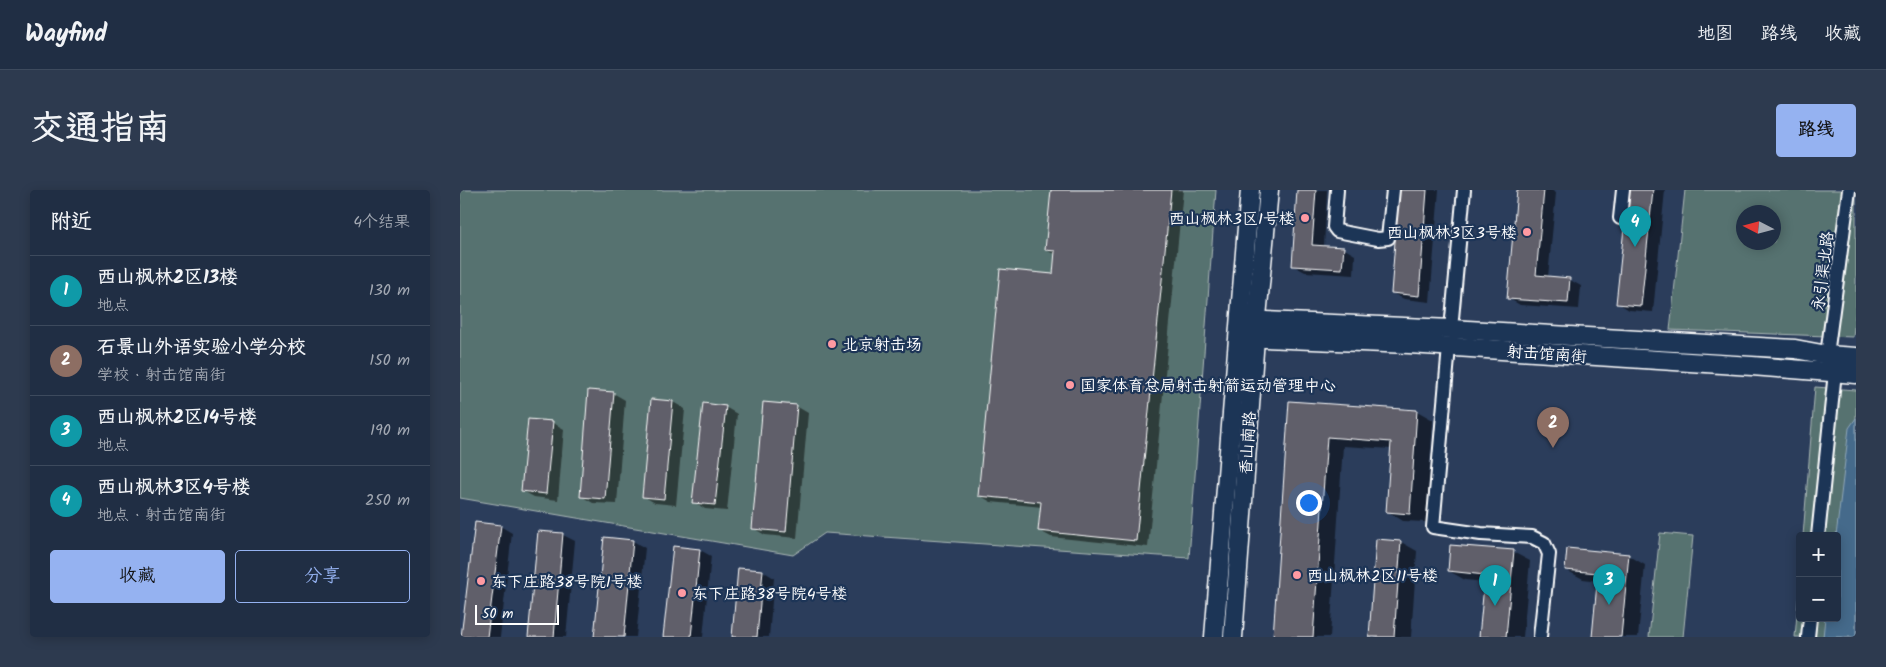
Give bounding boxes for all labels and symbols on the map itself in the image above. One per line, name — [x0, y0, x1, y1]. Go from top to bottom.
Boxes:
north arrow — [1736, 205, 1781, 250]
pin: 4 — [1619, 206, 1651, 247]
place label: 西山枫林3区1号楼 — [1169, 207, 1295, 232]
marker: 西山枫林3区1号楼 — [1299, 212, 1311, 224]
place label: 西山枫林3区3号楼 — [1387, 221, 1517, 246]
marker: 西山枫林3区3号楼 — [1521, 226, 1533, 238]
street label: 永引渠北路 — [1806, 230, 1841, 312]
place label: 北京射击场 — [842, 333, 922, 358]
marker: 北京射击场 — [826, 338, 838, 350]
street label: 射击馆南街 — [1506, 339, 1588, 370]
place label: 国家体育总局射击射箭运动管理中心 — [1080, 374, 1336, 399]
marker: 国家体育总局射击射箭运动管理中心 — [1064, 379, 1076, 391]
pin: 2 — [1537, 407, 1569, 448]
street label: 香山南路 — [1234, 410, 1263, 476]
your location — [1296, 490, 1322, 516]
place label: 西山枫林2区11号楼 — [1307, 564, 1438, 589]
pin: 3 — [1593, 564, 1625, 605]
pin: 1 — [1479, 565, 1511, 606]
marker: 西山枫林2区11号楼 — [1291, 569, 1303, 581]
place label: 东下庄路38号院1号楼 — [491, 570, 643, 595]
marker: 东下庄路38号院1号楼 — [475, 575, 487, 587]
place label: 东下庄路38号院4号楼 — [692, 582, 848, 607]
marker: 东下庄路38号院4号楼 — [676, 587, 688, 599]
scale bar — [475, 602, 559, 625]

